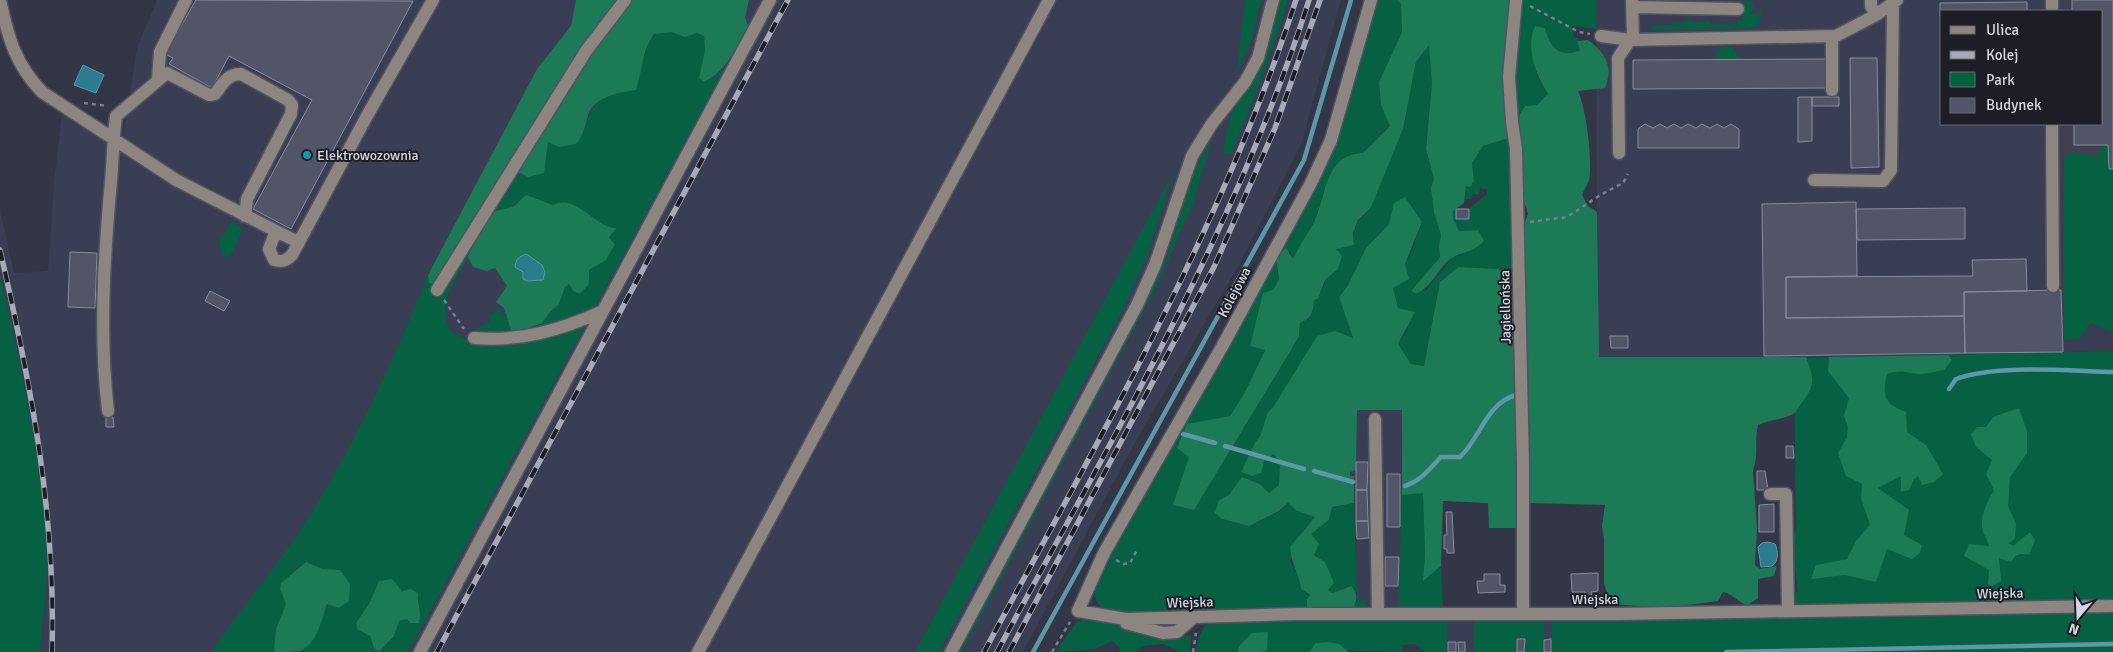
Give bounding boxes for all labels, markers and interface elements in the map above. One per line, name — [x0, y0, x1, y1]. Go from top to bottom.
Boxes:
legend — [1940, 10, 2103, 125]
text: Ulica — [1986, 21, 2019, 39]
text: Kolej — [1986, 46, 2018, 64]
text: Park — [1986, 71, 2015, 89]
text: Budynek — [1986, 96, 2042, 114]
place label: Elektrowozownia — [317, 147, 419, 164]
marker: Elektrowozownia — [301, 149, 313, 161]
street label: Kolejowa — [1214, 264, 1255, 320]
street label: Jagiellońska — [1496, 270, 1515, 344]
street label: Wiejska — [1976, 585, 2024, 602]
street label: Wiejska — [1572, 591, 1618, 608]
north arrow — [2053, 592, 2103, 642]
street label: Wiejska — [1166, 593, 1214, 612]
text: N — [2067, 619, 2081, 638]

